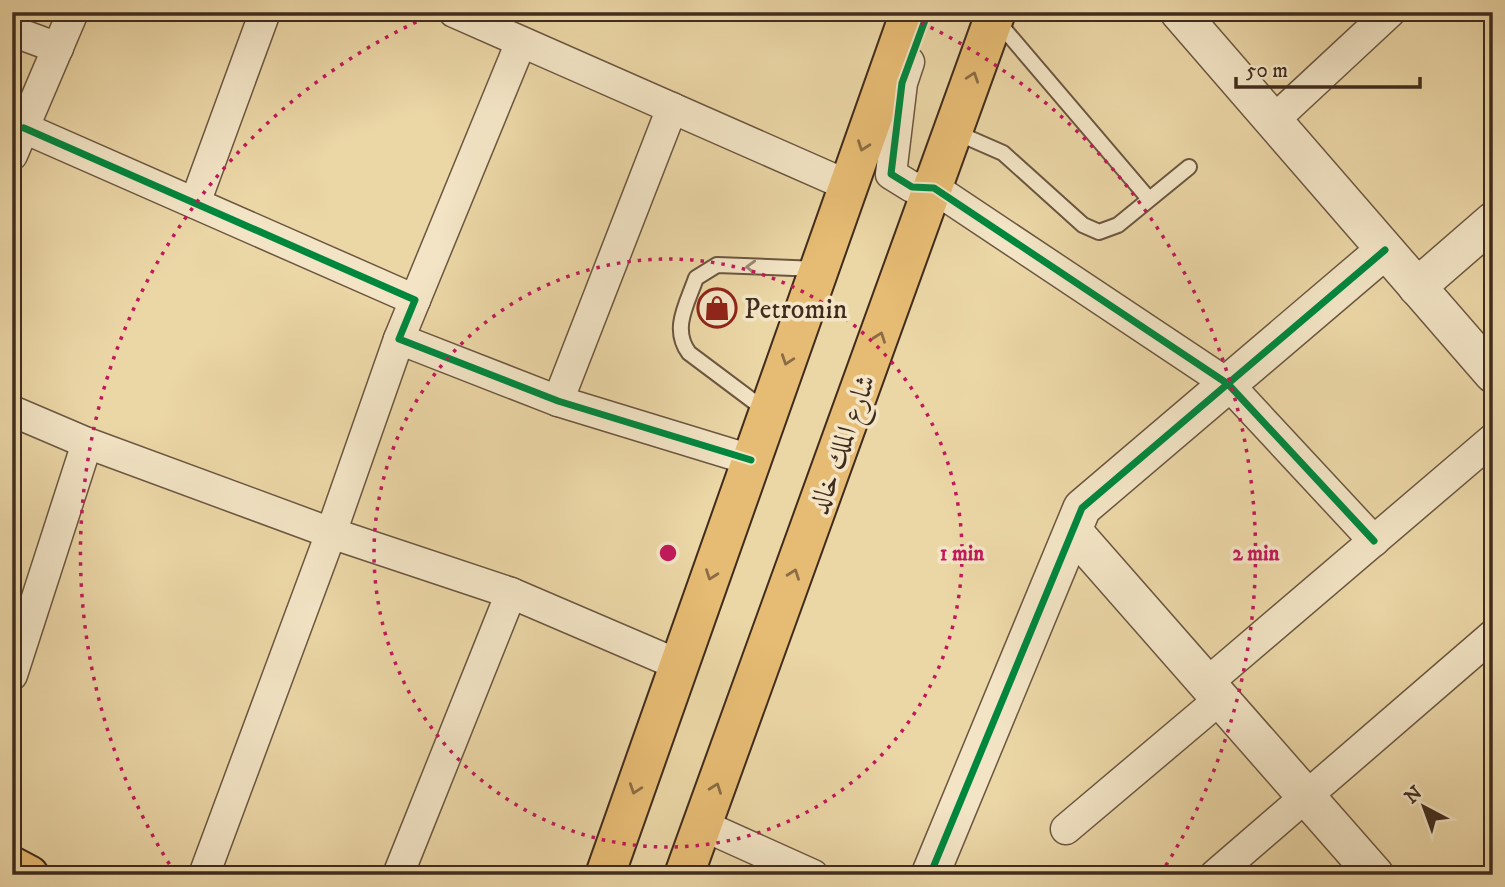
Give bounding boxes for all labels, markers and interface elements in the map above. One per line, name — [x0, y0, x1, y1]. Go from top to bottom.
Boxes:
scale bar — [1236, 46, 1419, 90]
text: 50 m — [1246, 58, 1288, 84]
one-way arrow — [965, 71, 979, 83]
one-way arrow — [857, 139, 871, 151]
one-way arrow — [745, 259, 756, 274]
shop icon: Petromin — [696, 287, 738, 329]
place label: Petromin — [744, 292, 848, 327]
one-way arrow — [872, 331, 886, 343]
one-way arrow — [781, 354, 795, 366]
street label: شارع الملك خالد — [801, 370, 889, 521]
centre of rings — [656, 541, 680, 565]
text: 1 min — [940, 541, 985, 567]
text: 2 min — [1233, 541, 1281, 567]
one-way arrow — [705, 568, 719, 580]
one-way arrow — [786, 568, 800, 580]
north arrow — [1390, 772, 1460, 842]
text: N — [1400, 781, 1428, 809]
one-way arrow — [708, 782, 722, 794]
one-way arrow — [629, 783, 643, 795]

